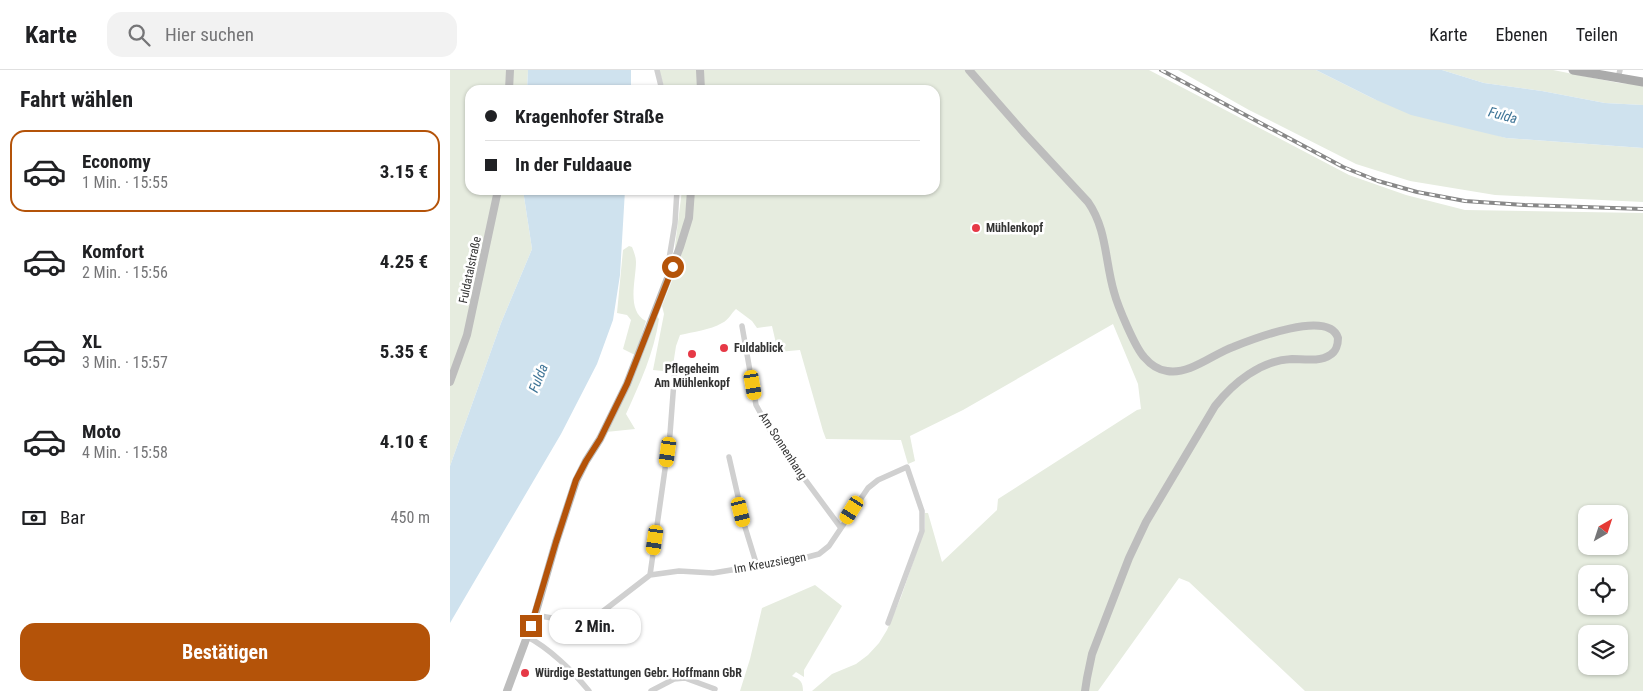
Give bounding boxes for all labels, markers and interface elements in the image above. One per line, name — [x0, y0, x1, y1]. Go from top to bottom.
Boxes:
search box — [107, 12, 457, 57]
text: Karte — [25, 21, 77, 49]
icon: search — [125, 21, 153, 49]
text: Hier suchen — [165, 23, 254, 46]
text: Karte — [1429, 24, 1468, 45]
text: Ebenen — [1496, 24, 1548, 45]
text: Teilen — [1576, 24, 1618, 45]
text: Fahrt wählen — [20, 87, 133, 112]
water label: Fulda — [1487, 103, 1519, 127]
text: Kragenhofer Straße — [515, 105, 664, 128]
icon: car — [22, 149, 67, 194]
text: Economy — [82, 150, 151, 173]
text: In der Fuldaaue — [515, 153, 632, 176]
text: 3.15 € — [380, 160, 428, 183]
text: 1 Min. · 15:55 — [82, 173, 168, 192]
place label: Mühlenkopf — [986, 221, 1043, 235]
marker: Mühlenkopf — [970, 222, 982, 234]
street label: Fuldatalstraße — [456, 235, 484, 305]
icon: car — [22, 239, 67, 284]
text: Komfort — [82, 240, 144, 263]
text: 4.25 € — [380, 250, 428, 273]
route start — [662, 256, 684, 278]
text: 2 Min. · 15:56 — [82, 263, 168, 282]
icon: car — [22, 329, 67, 374]
text: XL — [82, 330, 102, 353]
text: 5.35 € — [380, 340, 428, 363]
place label: Fuldablick — [734, 341, 784, 355]
marker: Fuldablick — [718, 342, 730, 354]
marker: Pflegeheim Am Mühlenkopf — [686, 348, 698, 360]
text: 3 Min. · 15:57 — [82, 353, 168, 372]
water label: Fulda — [525, 361, 551, 395]
place label: Pflegeheim Am Mühlenkopf — [654, 362, 730, 390]
car — [743, 369, 762, 401]
street label: Am Sonnenhang — [756, 410, 810, 482]
icon: car — [22, 419, 67, 464]
text: Moto — [82, 420, 121, 443]
text: 4.10 € — [380, 430, 428, 453]
car — [658, 436, 677, 468]
text: 4 Min. · 15:58 — [82, 443, 168, 462]
car — [837, 493, 866, 527]
car — [730, 496, 751, 528]
icon: cash — [20, 504, 48, 532]
north arrow — [1578, 505, 1628, 555]
map controls — [1578, 505, 1628, 675]
text: Bar — [60, 506, 85, 529]
text: 450 m — [391, 508, 430, 527]
car — [645, 524, 664, 556]
street label: Im Kreuzsiegen — [733, 550, 807, 576]
button: locate — [1578, 565, 1628, 615]
callout: 2 Min. — [548, 608, 641, 644]
route end — [520, 615, 542, 637]
text: 2 Min. — [575, 617, 615, 636]
button: Bestätigen — [20, 623, 430, 681]
button: layers — [1578, 625, 1628, 675]
place label: Würdige Bestattungen Gebr. Hoffmann GbR — [535, 666, 742, 680]
marker: Würdige Bestattungen Gebr. Hoffmann GbR — [519, 667, 531, 679]

